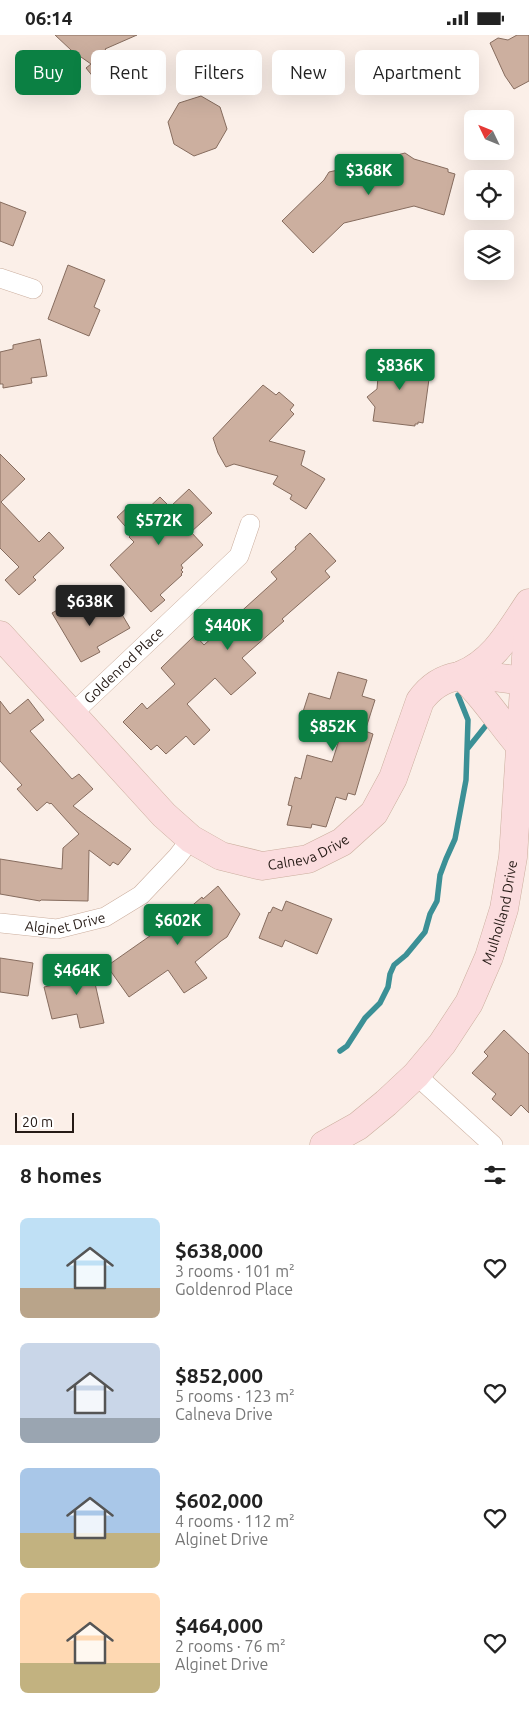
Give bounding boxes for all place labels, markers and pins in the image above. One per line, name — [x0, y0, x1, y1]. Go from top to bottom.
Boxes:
pin: $368K — [334, 154, 404, 196]
pin: $836K — [365, 349, 435, 391]
pin: $572K — [124, 503, 194, 546]
pin: $638K — [55, 585, 125, 627]
pin: $440K — [193, 609, 263, 651]
pin: $852K — [298, 709, 368, 752]
pin: $602K — [143, 903, 213, 946]
pin: $464K — [42, 953, 112, 996]

